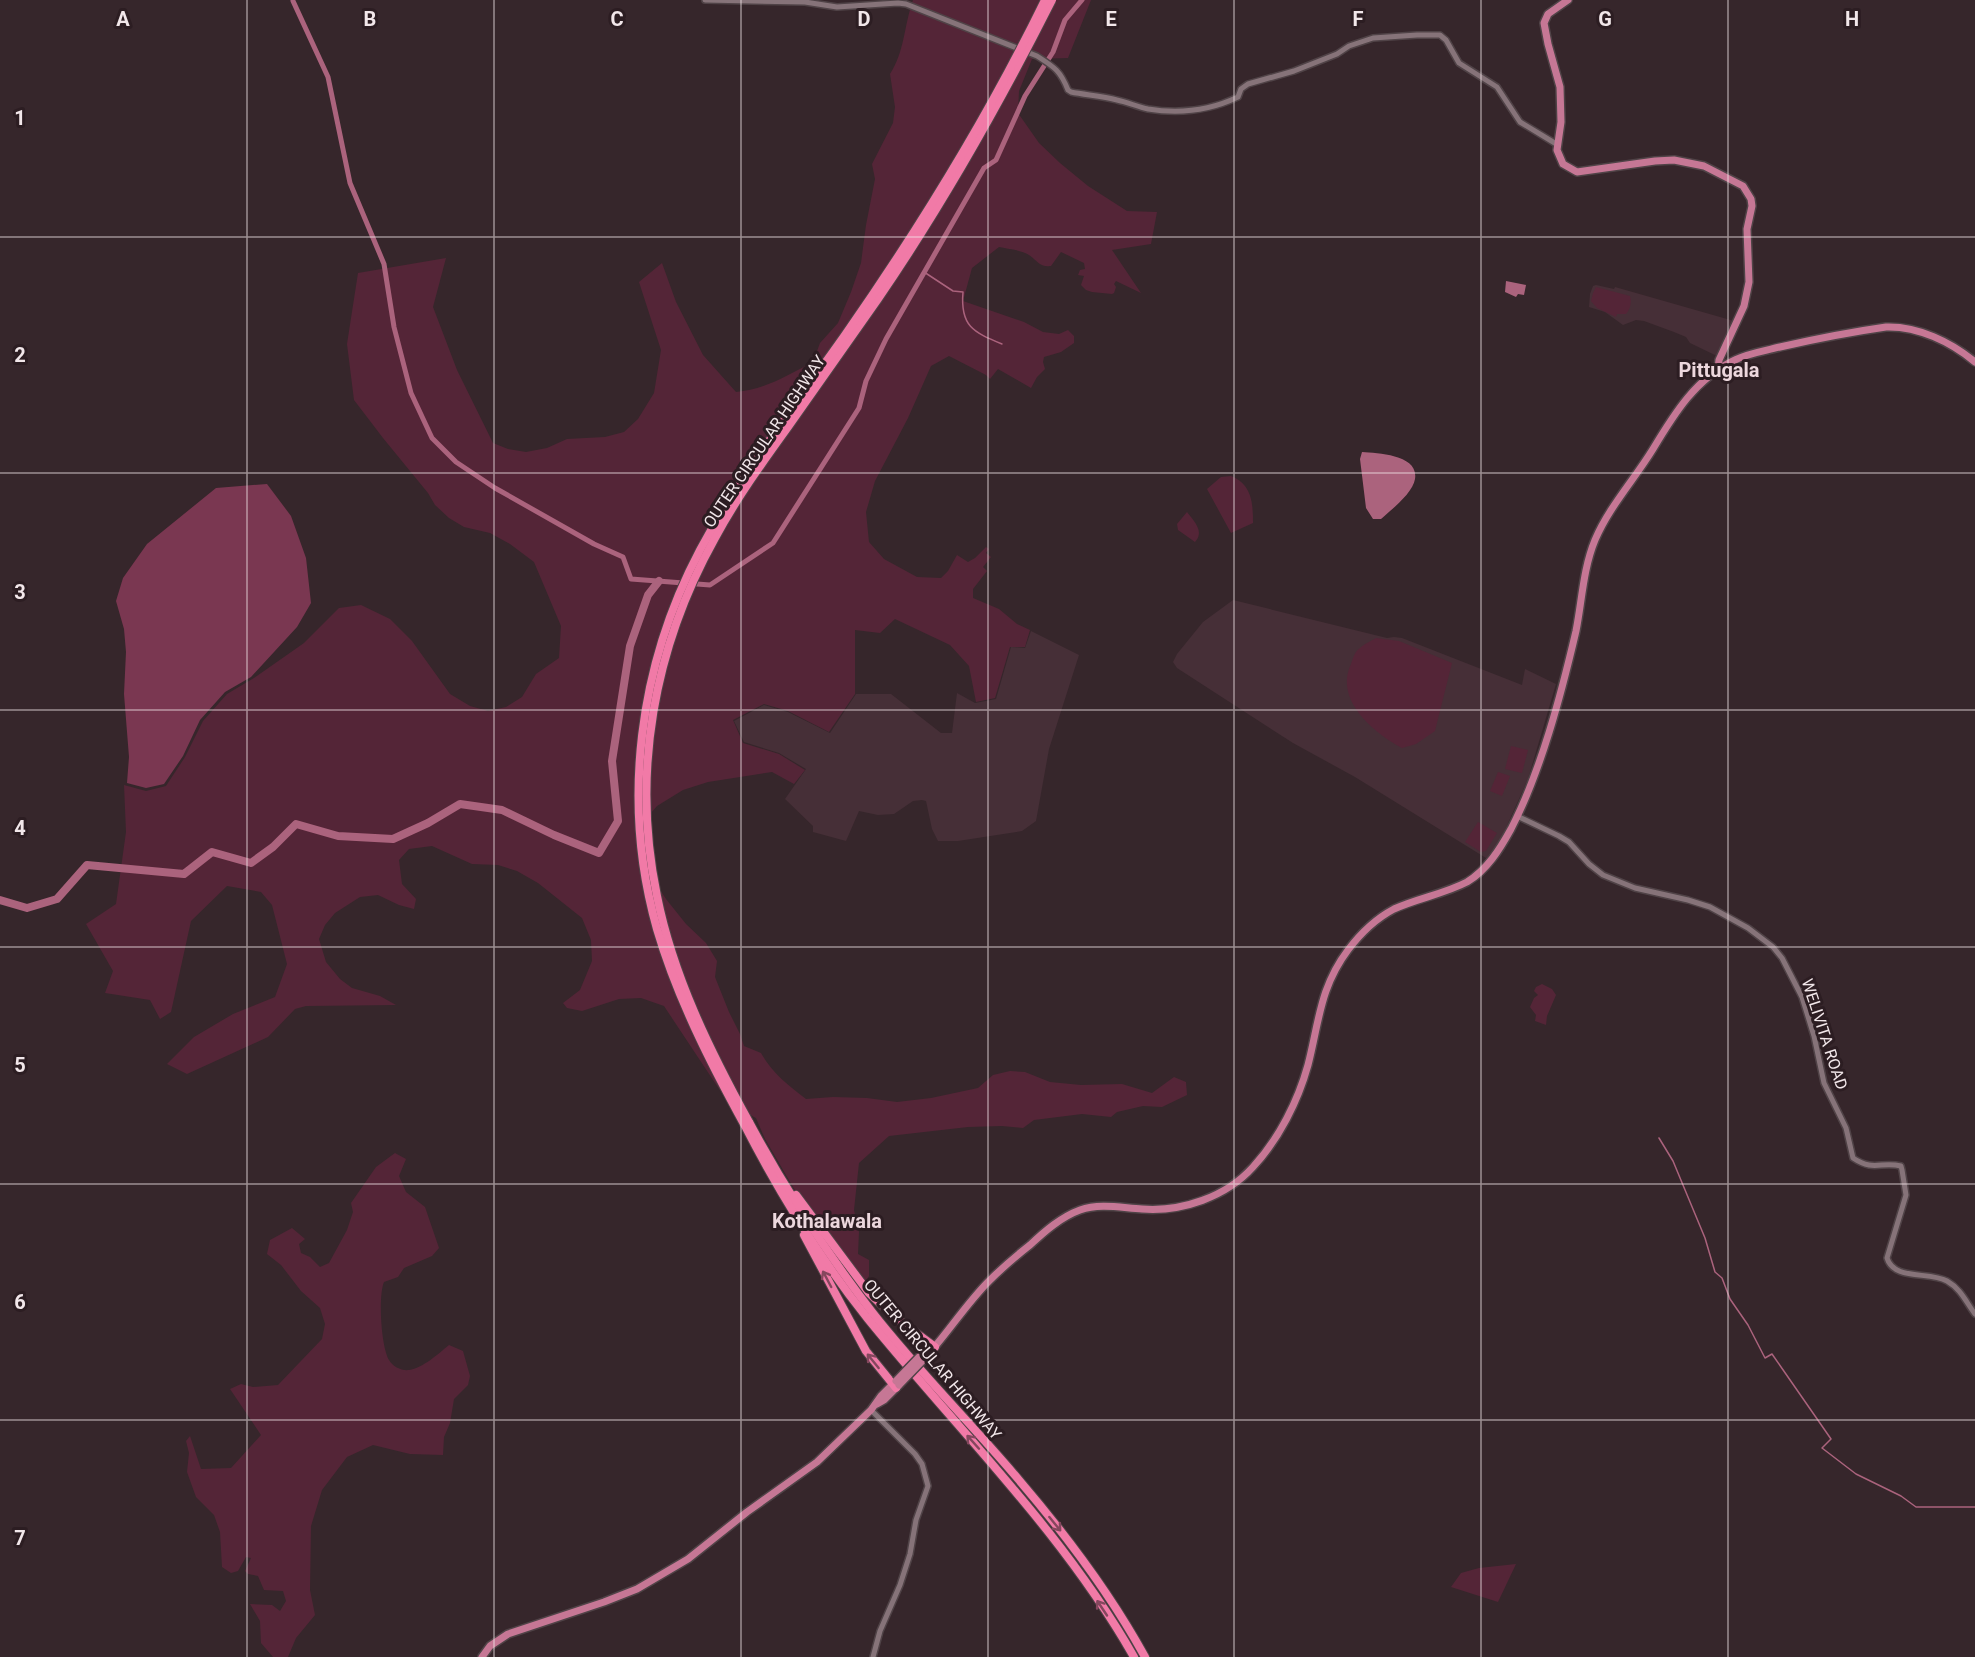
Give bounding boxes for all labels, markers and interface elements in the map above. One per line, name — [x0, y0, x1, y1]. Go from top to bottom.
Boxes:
text: A — [116, 7, 130, 31]
text: B — [364, 7, 376, 31]
text: C — [610, 7, 624, 31]
text: D — [858, 7, 871, 31]
text: E — [1105, 7, 1117, 31]
text: F — [1353, 7, 1364, 31]
text: G — [1598, 7, 1612, 31]
text: H — [1845, 7, 1859, 31]
text: 1 — [14, 106, 26, 130]
text: 2 — [14, 343, 26, 367]
street label: OUTER CIRCULAR HIGHWAY — [700, 351, 829, 531]
district label: Pittugala — [1678, 358, 1760, 382]
text: 3 — [14, 580, 26, 604]
text: 4 — [14, 816, 26, 840]
street label: WELIVITA ROAD — [1798, 976, 1851, 1092]
text: 5 — [14, 1053, 26, 1077]
district label: Kothalawala — [772, 1209, 882, 1233]
one-way arrow — [820, 1270, 832, 1288]
street label: OUTER CIRCULAR HIGHWAY — [860, 1275, 1006, 1444]
text: 6 — [14, 1290, 26, 1314]
one-way arrow — [867, 1353, 880, 1369]
one-way arrow — [966, 1435, 980, 1450]
one-way arrow — [1049, 1516, 1062, 1532]
text: 7 — [14, 1526, 26, 1550]
one-way arrow — [1096, 1600, 1108, 1617]

